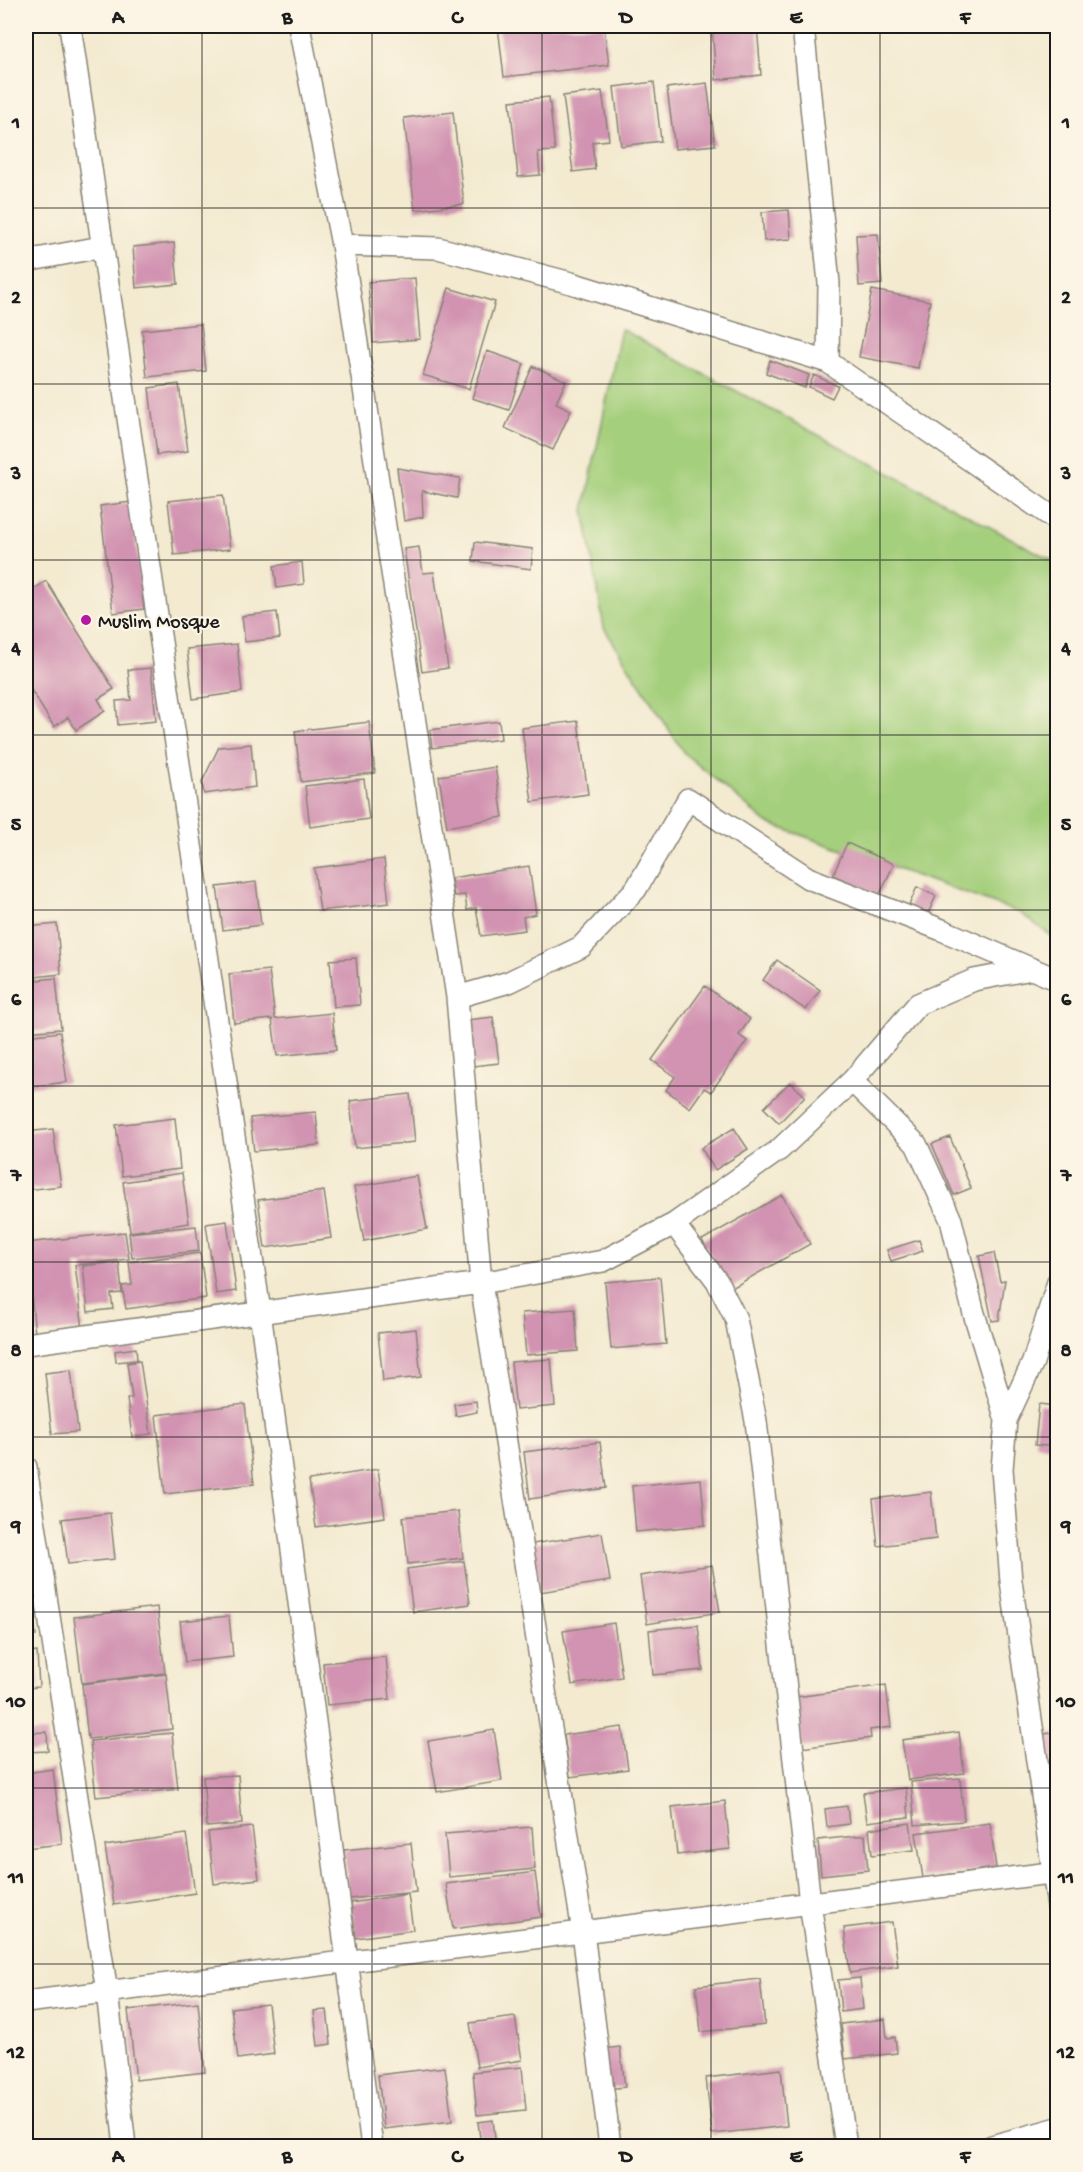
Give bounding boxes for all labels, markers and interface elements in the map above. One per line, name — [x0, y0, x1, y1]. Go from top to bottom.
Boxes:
text: A — [111, 8, 126, 31]
text: B — [281, 8, 293, 31]
text: C — [451, 8, 465, 31]
text: D — [617, 8, 633, 31]
text: E — [790, 8, 804, 31]
text: F — [959, 8, 972, 31]
text: 1 — [11, 113, 20, 136]
text: 1 — [1061, 113, 1070, 136]
text: 2 — [11, 288, 21, 311]
text: 2 — [1061, 288, 1071, 311]
text: 3 — [10, 464, 21, 487]
text: 3 — [1060, 464, 1071, 487]
place label: Muslim Mosque — [98, 612, 220, 635]
marker: Muslim Mosque — [79, 613, 93, 627]
text: 4 — [10, 639, 21, 662]
text: 4 — [1060, 639, 1071, 662]
text: 5 — [11, 815, 22, 838]
text: 5 — [1061, 815, 1072, 838]
text: 6 — [11, 990, 22, 1013]
text: 6 — [1061, 990, 1072, 1013]
text: 7 — [10, 1166, 23, 1189]
text: 7 — [1060, 1166, 1073, 1189]
text: 8 — [11, 1341, 22, 1364]
text: 8 — [1061, 1341, 1072, 1364]
text: 9 — [10, 1517, 21, 1540]
text: 9 — [1060, 1517, 1071, 1540]
text: 10 — [5, 1692, 26, 1715]
text: 10 — [1055, 1692, 1076, 1715]
text: 11 — [7, 1868, 24, 1891]
text: 11 — [1057, 1868, 1074, 1891]
text: 12 — [6, 2043, 25, 2066]
text: 12 — [1056, 2043, 1075, 2066]
text: A — [111, 2147, 126, 2170]
text: B — [281, 2147, 293, 2170]
text: C — [451, 2147, 465, 2170]
text: D — [617, 2147, 633, 2170]
text: E — [790, 2147, 804, 2170]
text: F — [959, 2147, 972, 2170]

